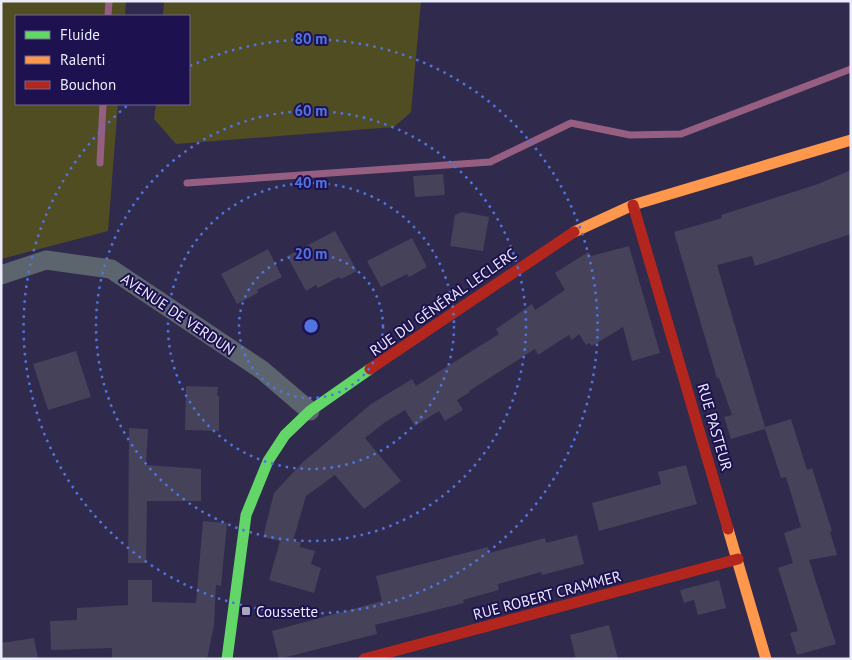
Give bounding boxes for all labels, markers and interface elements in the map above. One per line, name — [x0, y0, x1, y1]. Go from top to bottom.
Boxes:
legend — [15, 15, 190, 105]
text: Fluide — [60, 25, 100, 44]
text: 80 m — [295, 29, 327, 48]
text: Ralenti — [60, 50, 106, 69]
text: Bouchon — [60, 75, 116, 94]
text: 60 m — [295, 101, 327, 120]
text: 40 m — [295, 173, 327, 192]
text: 20 m — [295, 244, 327, 263]
street label: RUE DU GÉNÉRAL LECLERC — [366, 244, 520, 360]
street label: AVENUE DE VERDUN — [117, 269, 239, 359]
centre of rings — [302, 317, 320, 335]
street label: RUE PASTEUR — [693, 381, 737, 473]
street label: RUE ROBERT CRAMMER — [471, 566, 623, 624]
place label: Coussette — [256, 602, 318, 621]
marker: Coussette — [240, 605, 252, 617]

